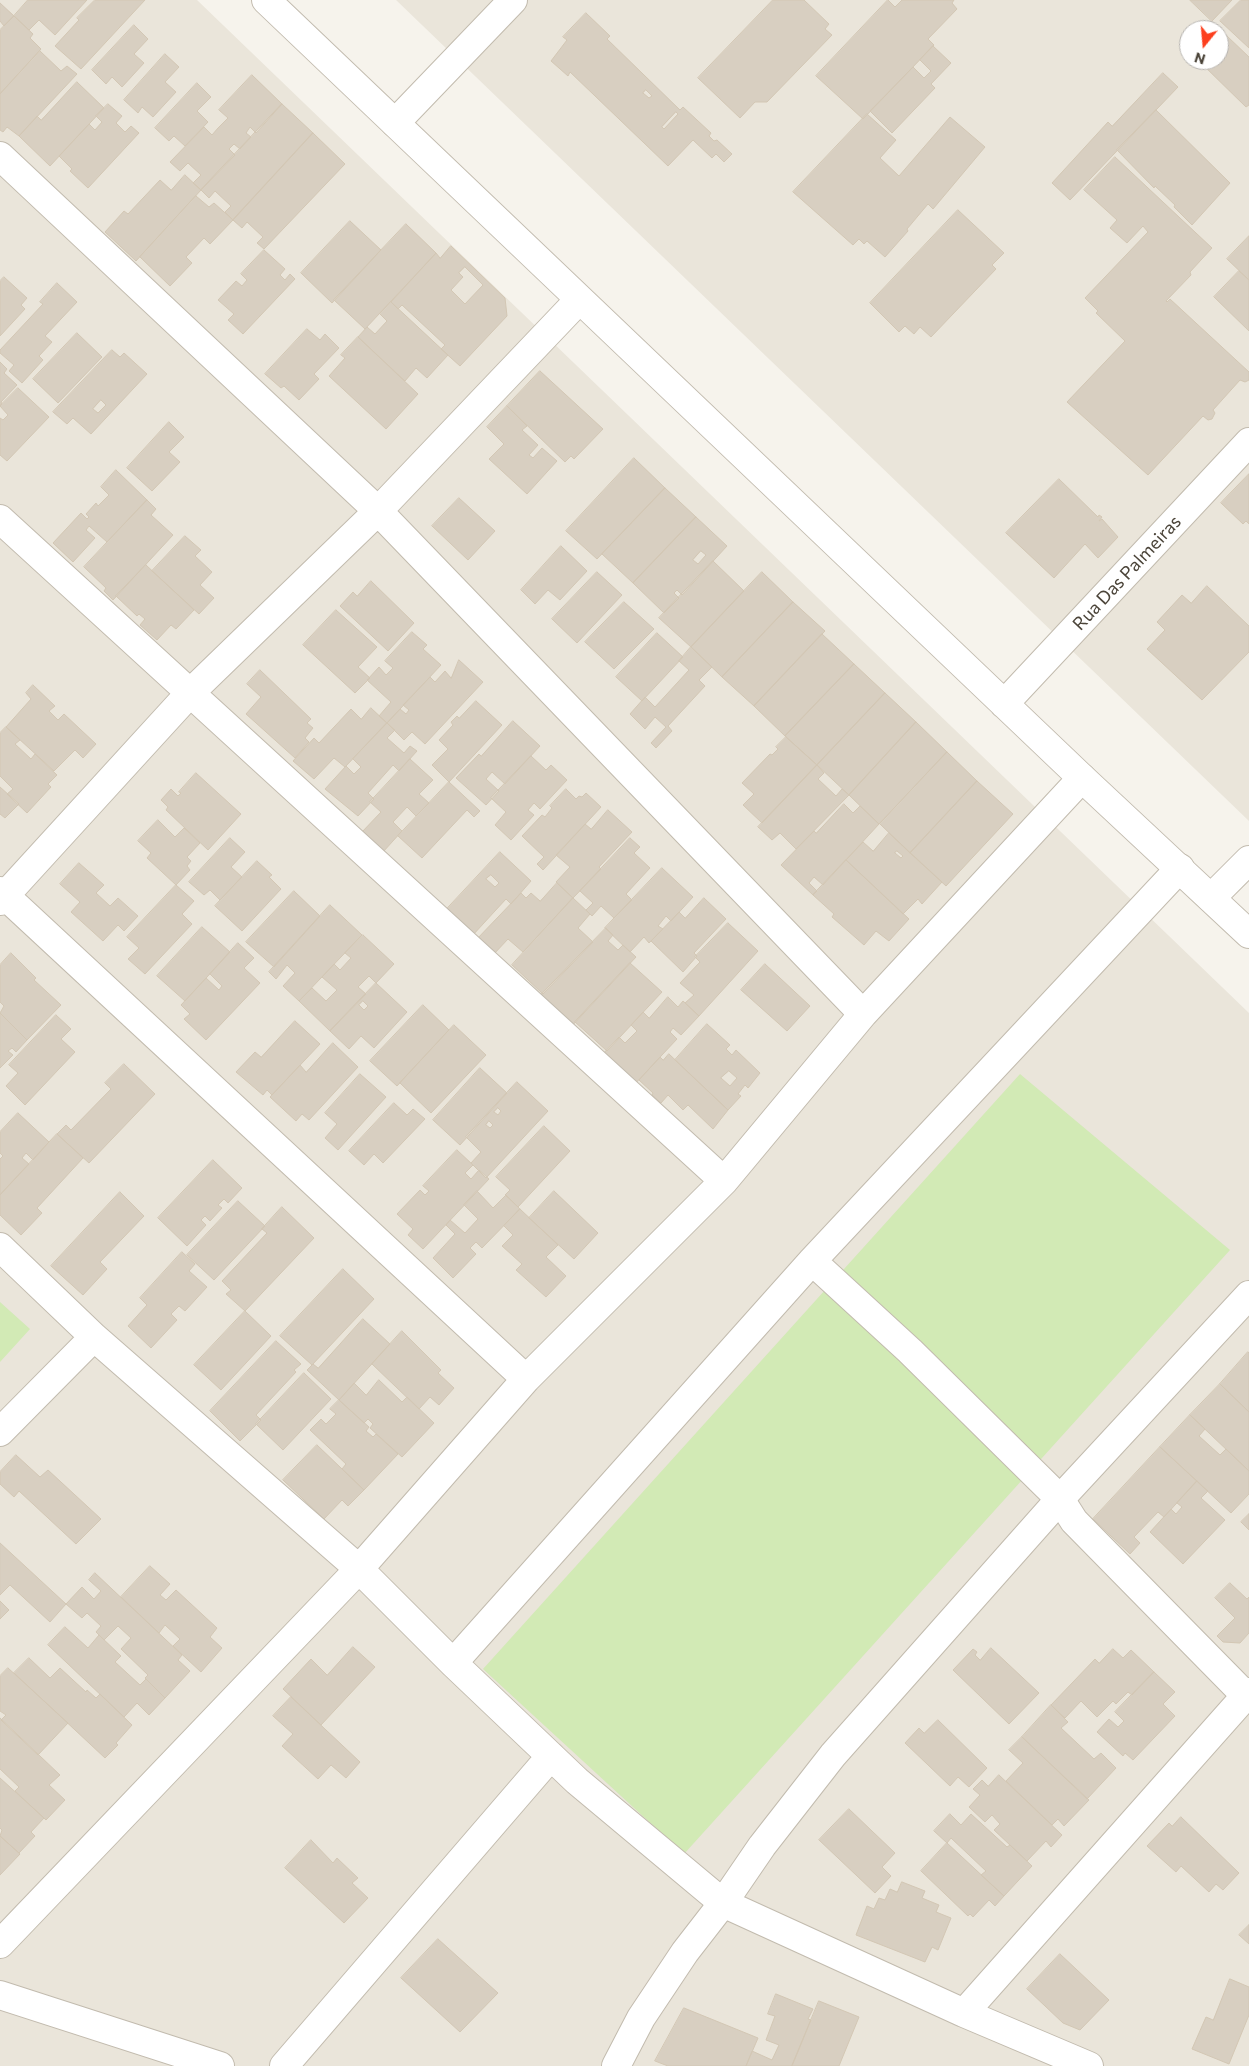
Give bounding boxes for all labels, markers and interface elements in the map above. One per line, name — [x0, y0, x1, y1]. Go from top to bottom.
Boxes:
north arrow — [1179, 20, 1229, 70]
text: N — [1192, 49, 1207, 69]
street label: Rua Das Palmeiras — [1068, 511, 1186, 635]

